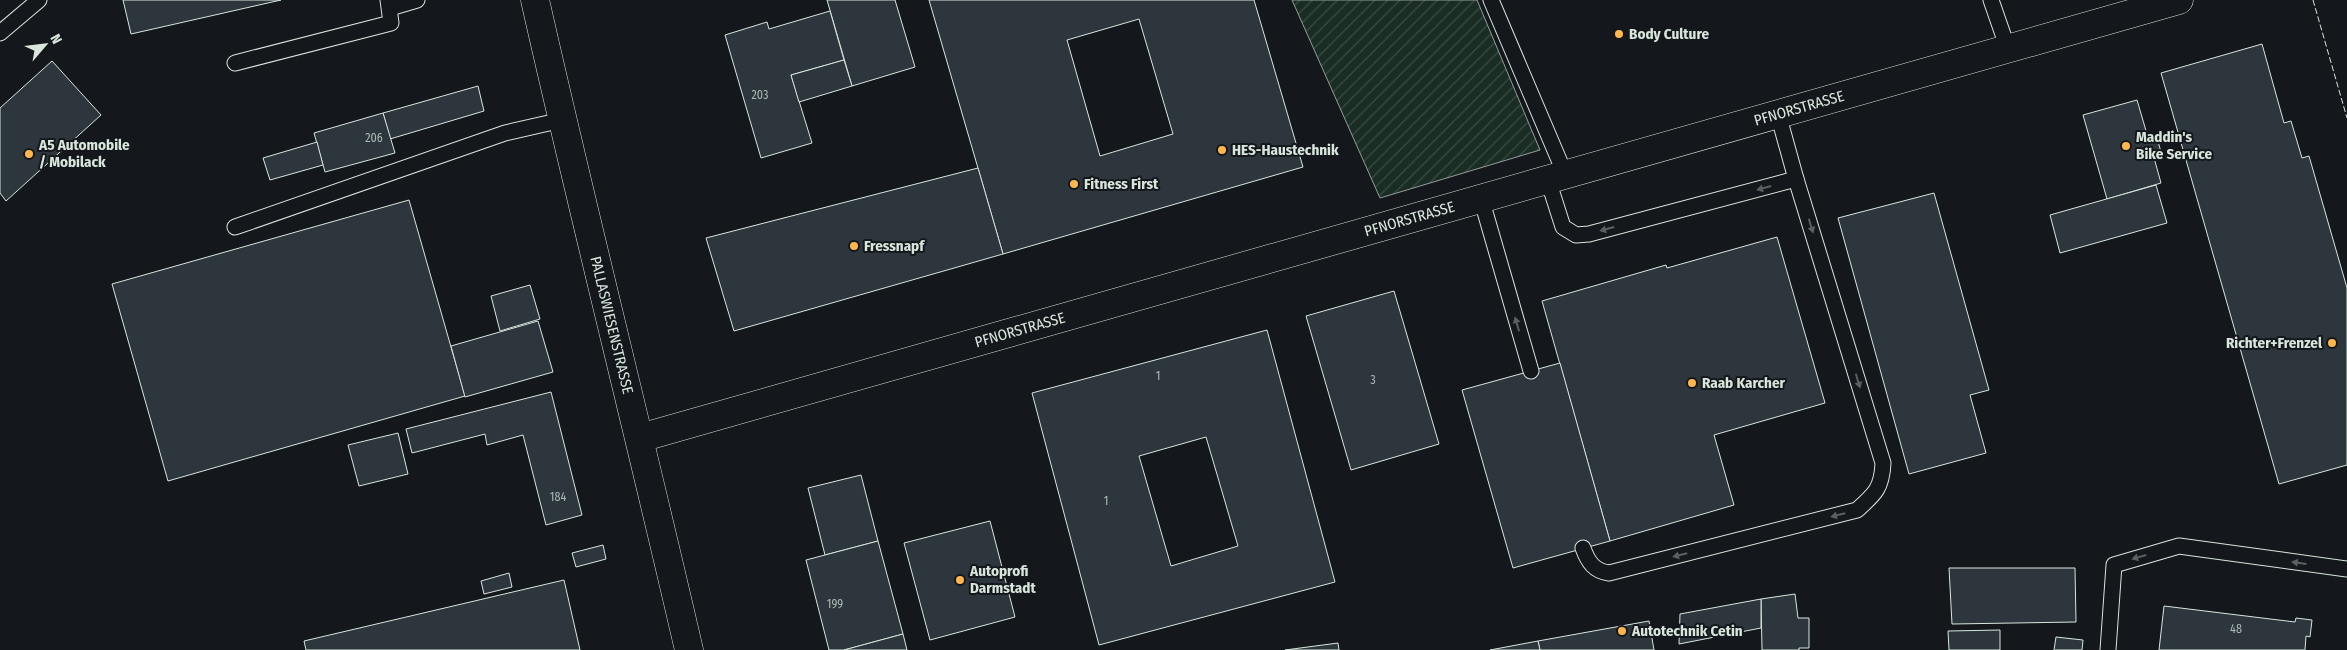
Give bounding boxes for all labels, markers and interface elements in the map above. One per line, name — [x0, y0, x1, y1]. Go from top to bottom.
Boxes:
north arrow — [20, 20, 70, 70]
place label: Body Culture — [1629, 25, 1709, 43]
marker: Body Culture — [1613, 28, 1625, 40]
text: N — [47, 31, 66, 47]
street label: PFNORSTRASSE — [1752, 87, 1846, 130]
house number: 203 — [752, 88, 768, 102]
place label: Maddin's Bike Service — [2136, 128, 2212, 163]
house number: 206 — [365, 131, 383, 145]
place label: A5 Automobile / Mobilack — [38, 136, 130, 171]
marker: Maddin's Bike Service — [2120, 140, 2132, 152]
place label: HES-Haustechnik — [1232, 141, 1339, 159]
marker: HES-Haustechnik — [1216, 144, 1228, 156]
marker: A5 Automobile / Mobilack — [23, 148, 35, 160]
place label: Fitness First — [1084, 175, 1159, 193]
marker: Fitness First — [1068, 178, 1080, 190]
one-way arrow — [1756, 184, 1771, 192]
street label: PFNORSTRASSE — [1362, 198, 1457, 240]
one-way arrow — [1807, 218, 1815, 233]
one-way arrow — [1599, 226, 1614, 234]
place label: Fressnapf — [864, 237, 925, 255]
marker: Fressnapf — [848, 240, 860, 252]
street label: PALLASWIESENSTRASSE — [586, 254, 637, 396]
street label: PFNORSTRASSE — [973, 308, 1067, 351]
one-way arrow — [1513, 317, 1521, 332]
place label: Richter+Frenzel — [2226, 334, 2323, 352]
marker: Richter+Frenzel — [2326, 337, 2338, 349]
house number: 1 — [1156, 369, 1160, 383]
house number: 3 — [1370, 373, 1376, 387]
place label: Raab Karcher — [1702, 374, 1785, 392]
one-way arrow — [1855, 374, 1863, 389]
marker: Raab Karcher — [1686, 377, 1698, 389]
house number: 184 — [550, 490, 566, 504]
house number: 1 — [1104, 494, 1108, 508]
one-way arrow — [1830, 511, 1845, 519]
one-way arrow — [1673, 551, 1688, 559]
one-way arrow — [2132, 554, 2147, 562]
one-way arrow — [2290, 558, 2306, 566]
place label: Autoprofi Darmstadt — [969, 562, 1036, 597]
marker: Autoprofi Darmstadt — [954, 574, 966, 586]
house number: 199 — [827, 597, 843, 611]
place label: Autotechnik Cetin — [1631, 622, 1743, 640]
house number: 48 — [2230, 622, 2242, 636]
marker: Autotechnik Cetin — [1616, 625, 1628, 637]

